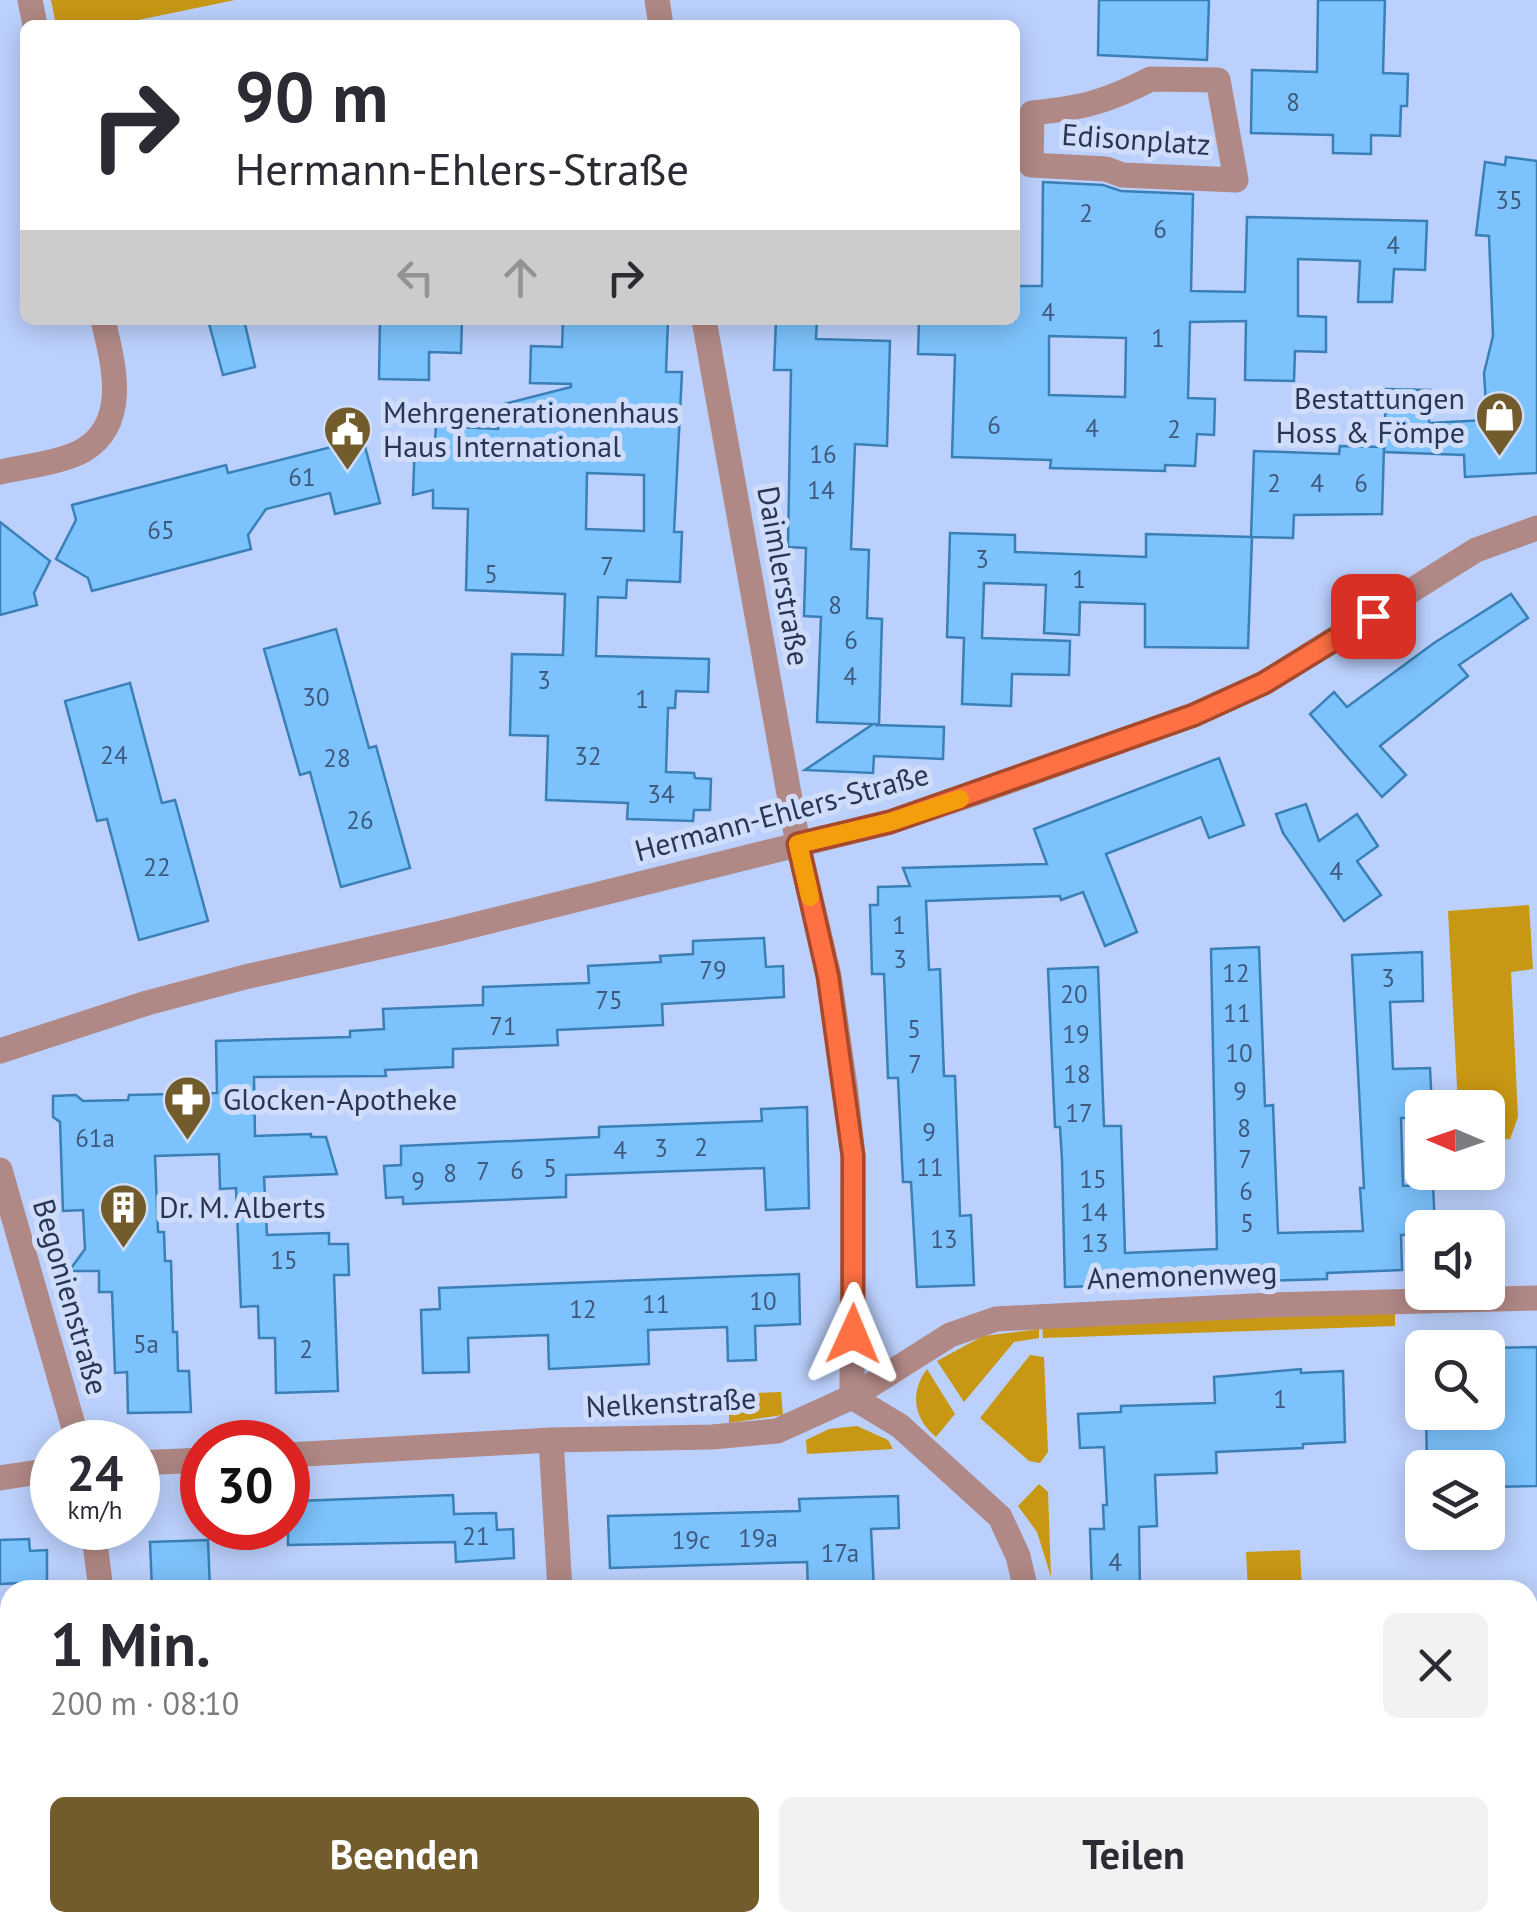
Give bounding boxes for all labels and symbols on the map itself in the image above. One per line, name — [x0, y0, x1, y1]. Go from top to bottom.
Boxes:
house number: 8 — [1286, 86, 1300, 118]
street label: Edisonplatz — [1061, 114, 1212, 163]
house number: 35 — [1495, 184, 1523, 216]
house number: 2 — [1079, 197, 1093, 229]
house number: 6 — [1153, 213, 1167, 245]
house number: 4 — [1386, 229, 1400, 261]
house number: 4 — [1041, 296, 1055, 328]
house number: 1 — [1151, 322, 1165, 354]
place label: Bestattungen Hoss & Fömpe — [1276, 378, 1465, 451]
shop icon: Bestattungen Hoss & Fömpe — [1474, 390, 1526, 458]
place label: Mehrgenerationenhaus Haus International — [383, 392, 679, 465]
public building icon: Mehrgenerationenhaus Haus International — [322, 404, 374, 472]
house number: 6 — [987, 409, 1001, 441]
house number: 4 — [1085, 412, 1099, 444]
house number: 2 — [1167, 413, 1181, 445]
house number: 16 — [809, 438, 837, 470]
house number: 61 — [288, 461, 316, 493]
house number: 2 — [1267, 467, 1281, 499]
house number: 4 — [1310, 467, 1324, 499]
house number: 6 — [1354, 467, 1368, 499]
house number: 14 — [807, 474, 835, 506]
street label: Daimlerstraße — [749, 483, 819, 669]
house number: 65 — [147, 514, 175, 546]
house number: 3 — [975, 543, 989, 575]
house number: 7 — [600, 550, 614, 582]
house number: 5 — [484, 558, 498, 590]
house number: 1 — [1072, 563, 1086, 595]
pin — [1331, 574, 1416, 659]
house number: 8 — [828, 589, 842, 621]
house number: 6 — [844, 624, 858, 656]
house number: 4 — [843, 660, 857, 692]
house number: 3 — [537, 664, 551, 696]
house number: 30 — [302, 681, 330, 713]
house number: 1 — [635, 683, 649, 715]
house number: 24 — [100, 739, 128, 771]
house number: 32 — [574, 740, 602, 772]
house number: 28 — [323, 742, 351, 774]
street label: Hermann-Ehlers-Straße — [630, 754, 933, 870]
house number: 34 — [647, 778, 675, 810]
house number: 26 — [346, 804, 374, 836]
house number: 22 — [143, 851, 171, 883]
house number: 4 — [1329, 855, 1343, 887]
house number: 1 — [892, 909, 906, 941]
house number: 3 — [893, 943, 907, 975]
house number: 79 — [699, 954, 727, 986]
house number: 12 — [1222, 957, 1250, 989]
house number: 3 — [1381, 962, 1395, 994]
house number: 20 — [1060, 978, 1088, 1010]
house number: 75 — [595, 984, 623, 1016]
house number: 11 — [1223, 997, 1251, 1029]
house number: 71 — [489, 1010, 517, 1042]
house number: 5 — [907, 1013, 921, 1045]
house number: 19 — [1062, 1018, 1090, 1050]
house number: 10 — [1225, 1037, 1253, 1069]
house number: 7 — [908, 1048, 922, 1080]
house number: 18 — [1063, 1058, 1091, 1090]
pharmacy icon: Glocken-Apotheke — [162, 1074, 214, 1142]
house number: 9 — [1233, 1075, 1247, 1107]
place label: Glocken-Apotheke — [223, 1079, 457, 1118]
north arrow — [1405, 1090, 1505, 1190]
house number: 17 — [1065, 1097, 1093, 1129]
house number: 8 — [1237, 1112, 1251, 1144]
house number: 9 — [922, 1116, 936, 1148]
house number: 61a — [75, 1122, 115, 1154]
house number: 2 — [694, 1131, 708, 1163]
house number: 3 — [654, 1132, 668, 1164]
house number: 4 — [613, 1134, 627, 1166]
house number: 7 — [1238, 1143, 1252, 1175]
house number: 11 — [916, 1151, 944, 1183]
house number: 5 — [543, 1152, 557, 1184]
house number: 6 — [510, 1154, 524, 1186]
house number: 7 — [476, 1155, 490, 1187]
house number: 8 — [443, 1157, 457, 1189]
house number: 15 — [1079, 1163, 1107, 1195]
house number: 9 — [411, 1165, 425, 1197]
house number: 6 — [1239, 1175, 1253, 1207]
building icon: Dr. M. Alberts — [98, 1182, 150, 1250]
place label: Dr. M. Alberts — [159, 1187, 326, 1226]
street label: Begonienstraße — [25, 1194, 118, 1399]
house number: 14 — [1080, 1196, 1108, 1228]
house number: 5 — [1240, 1207, 1254, 1239]
house number: 13 — [930, 1223, 958, 1255]
house number: 13 — [1081, 1227, 1109, 1259]
house number: 15 — [270, 1244, 298, 1276]
street label: Anemonenweg — [1086, 1252, 1278, 1297]
position arrow — [801, 1282, 905, 1386]
house number: 10 — [749, 1285, 777, 1317]
house number: 11 — [642, 1288, 670, 1320]
house number: 12 — [569, 1293, 597, 1325]
house number: 5a — [133, 1328, 159, 1360]
house number: 2 — [299, 1333, 313, 1365]
street label: Nelkenstraße — [585, 1378, 757, 1425]
house number: 1 — [1273, 1383, 1287, 1415]
speed limit sign: 30 — [180, 1420, 310, 1550]
house number: 21 — [462, 1520, 490, 1552]
house number: 19a — [738, 1522, 778, 1554]
house number: 19c — [672, 1524, 710, 1556]
house number: 17a — [821, 1537, 859, 1569]
house number: 4 — [1108, 1546, 1122, 1578]

